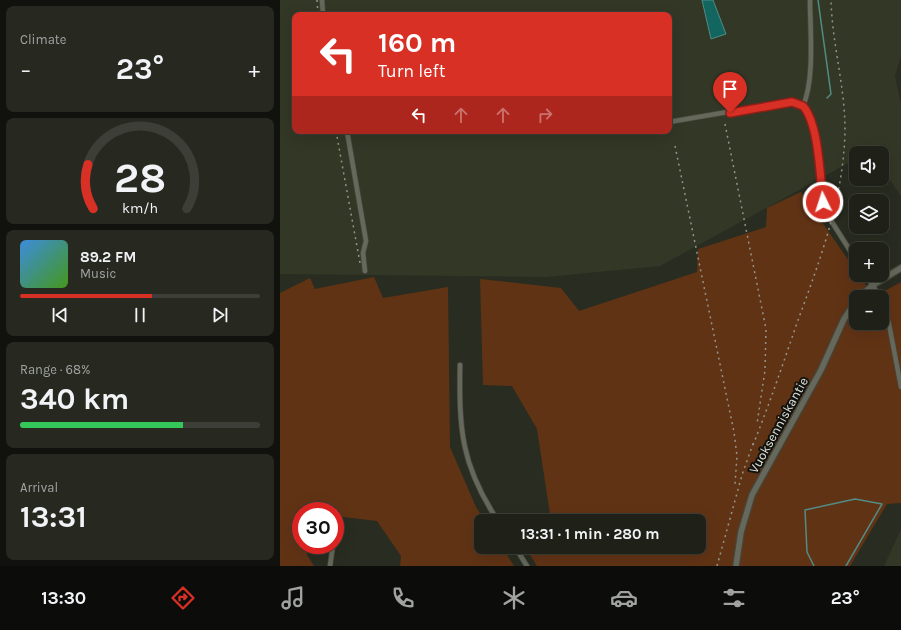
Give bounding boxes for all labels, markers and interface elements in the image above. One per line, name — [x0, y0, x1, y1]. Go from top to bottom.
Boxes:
text: 160 m — [378, 26, 456, 59]
icon: left — [312, 28, 364, 80]
text: Climate — [20, 32, 66, 47]
text: 23° — [116, 51, 164, 87]
text: − — [20, 57, 32, 83]
text: + — [248, 57, 260, 83]
text: Turn left — [378, 60, 446, 82]
pin — [713, 72, 747, 113]
icon: arrive — [719, 78, 741, 100]
icon: left — [408, 104, 430, 126]
icon: ahead — [450, 104, 472, 126]
icon: ahead — [492, 104, 514, 126]
icon: right — [534, 104, 556, 126]
map controls — [849, 146, 889, 330]
button: sound — [849, 146, 889, 186]
text: 28 — [114, 154, 166, 202]
position arrow — [802, 181, 844, 223]
button: layers — [849, 194, 889, 234]
text: km/h — [122, 200, 158, 217]
button: + — [849, 242, 889, 282]
text: 89.2 FM — [80, 248, 136, 266]
text: Music — [80, 266, 116, 281]
button: − — [849, 290, 889, 330]
icon: previous — [49, 304, 71, 326]
icon: pause — [129, 304, 151, 326]
icon: next — [209, 304, 231, 326]
text: Range · 68% — [20, 362, 90, 377]
street label: Vuoksenniskantie — [746, 374, 811, 476]
text: 340 km — [20, 381, 129, 417]
text: Arrival — [20, 480, 58, 495]
text: 13:31 — [20, 499, 87, 535]
speed limit sign: 30 — [292, 502, 344, 554]
text: 13:31 · 1 min · 280 m — [521, 525, 659, 543]
icon: directions — [169, 584, 197, 612]
icon: music — [279, 584, 307, 612]
icon: phone — [389, 584, 417, 612]
icon: climate — [500, 584, 528, 612]
icon: car — [610, 584, 638, 612]
icon: filters — [720, 584, 748, 612]
text: 13:30 — [41, 587, 86, 609]
text: 23° — [831, 587, 860, 609]

